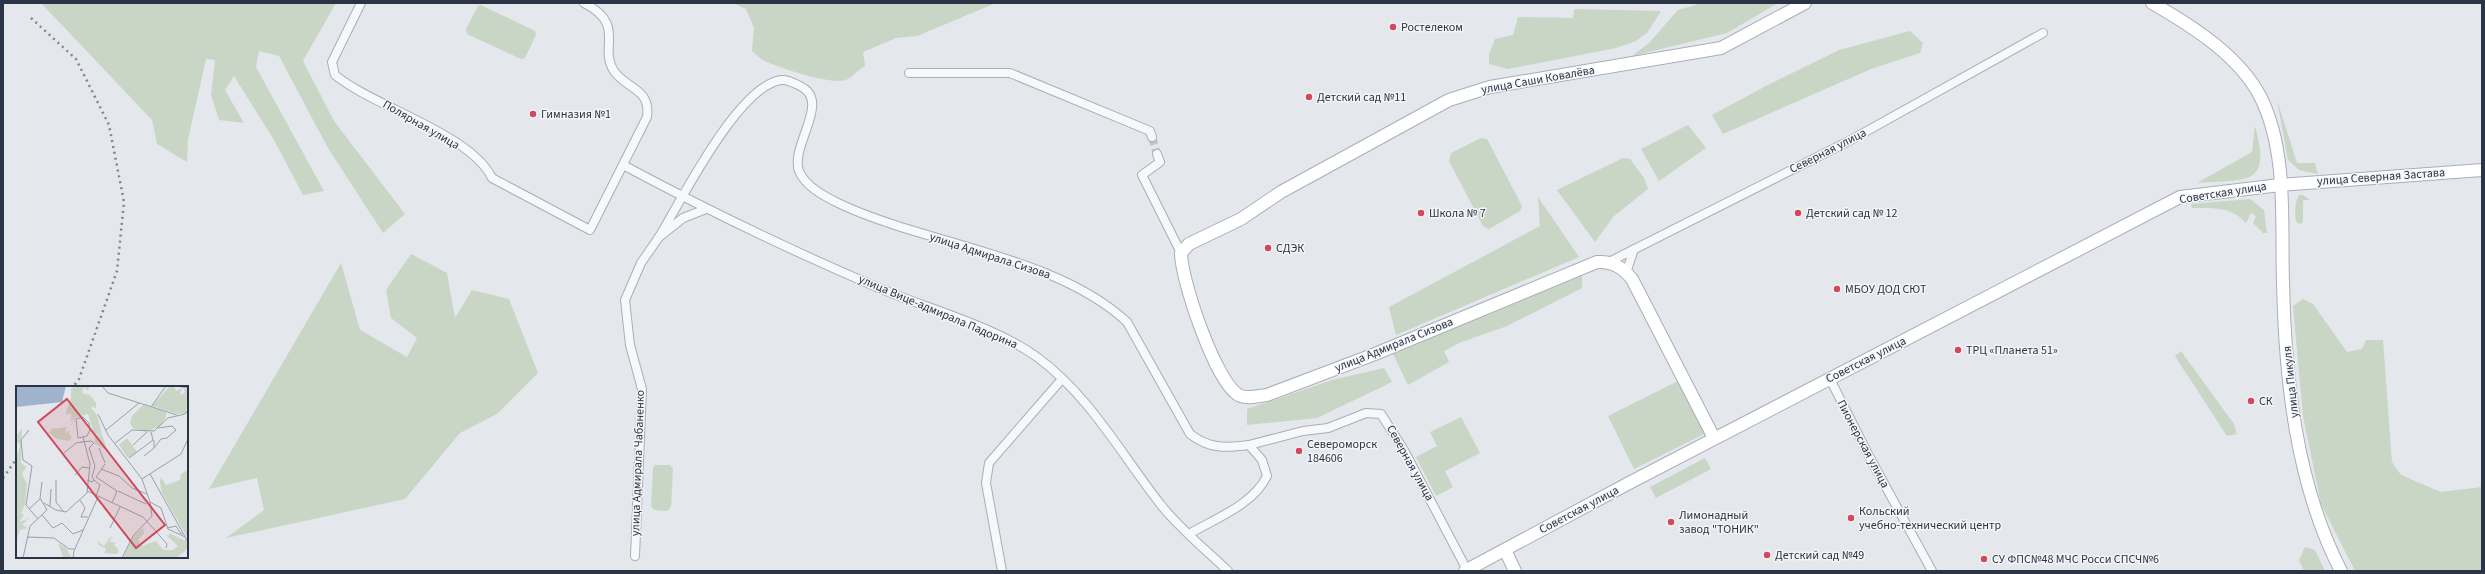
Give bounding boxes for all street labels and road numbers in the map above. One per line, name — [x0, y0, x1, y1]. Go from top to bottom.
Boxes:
street label: улица Саши Ковалёва — [1480, 62, 1596, 98]
street label: Полярная улица — [379, 96, 463, 154]
street label: Северная улица — [1787, 124, 1869, 178]
street label: улица Северная Застава — [2316, 164, 2446, 190]
street label: Советская улица — [2178, 178, 2268, 208]
street label: улица Адмирала Сизова — [927, 228, 1053, 284]
street label: улица Вице-адмирала Падорина — [856, 271, 1020, 353]
street label: улица Адмирала Сизова — [1332, 313, 1456, 377]
street label: Советская улица — [1823, 332, 1909, 388]
street label: улица Пикуля — [2279, 345, 2303, 419]
street label: улица Адмирала Чабаненко — [627, 390, 649, 536]
street label: Пионерская улица — [1833, 397, 1893, 491]
street label: Северная улица — [1382, 422, 1438, 504]
street label: Советская улица — [1536, 482, 1622, 538]

